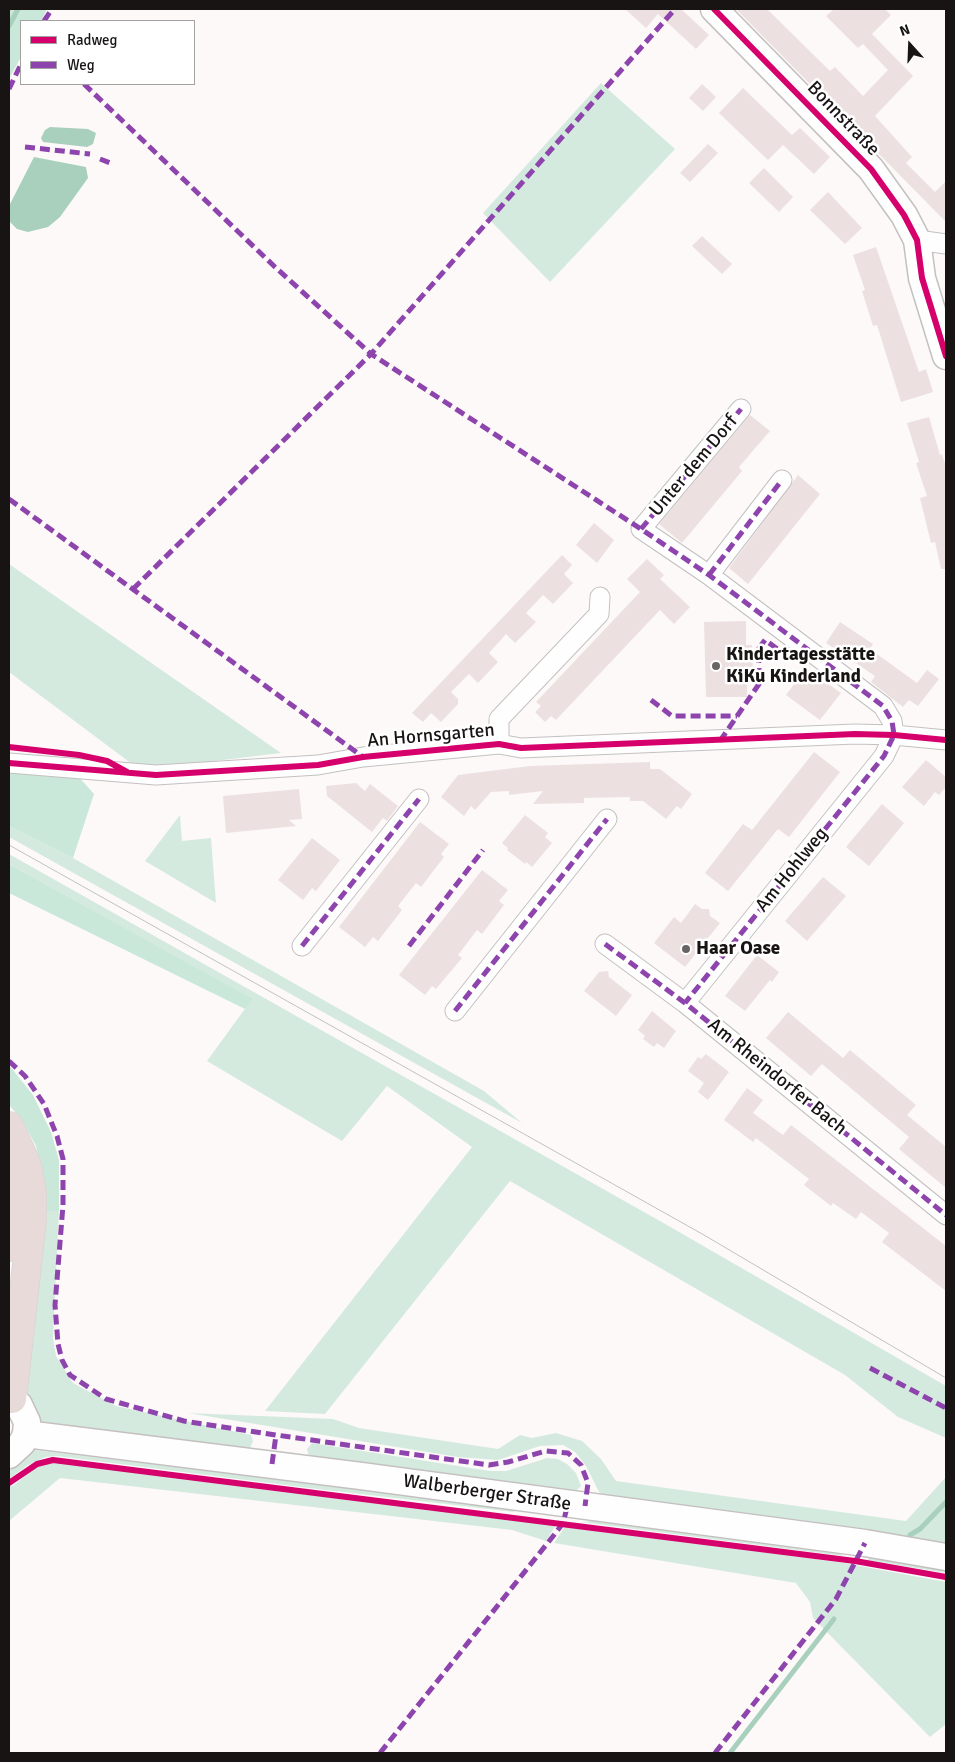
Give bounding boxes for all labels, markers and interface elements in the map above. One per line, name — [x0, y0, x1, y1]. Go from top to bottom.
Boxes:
legend — [20, 20, 195, 85]
north arrow — [885, 20, 935, 70]
text: N — [897, 21, 912, 40]
text: Radweg — [67, 31, 117, 49]
text: Weg — [67, 56, 95, 74]
street label: Bonnstraße — [802, 77, 884, 161]
street label: Unter dem Dorf — [645, 411, 743, 521]
place label: Kindertagesstätte KiKu Kinderland — [726, 644, 875, 688]
marker: Kindertagesstätte KiKu Kinderland — [710, 660, 722, 672]
street label: An Hornsgarten — [366, 719, 496, 753]
street label: Am Hohlweg — [751, 823, 833, 917]
place label: Haar Oase — [696, 938, 780, 960]
marker: Haar Oase — [680, 943, 692, 955]
street label: Am Rheindorfer Bach — [703, 1014, 851, 1140]
street label: Walberberger Straße — [402, 1470, 572, 1516]

